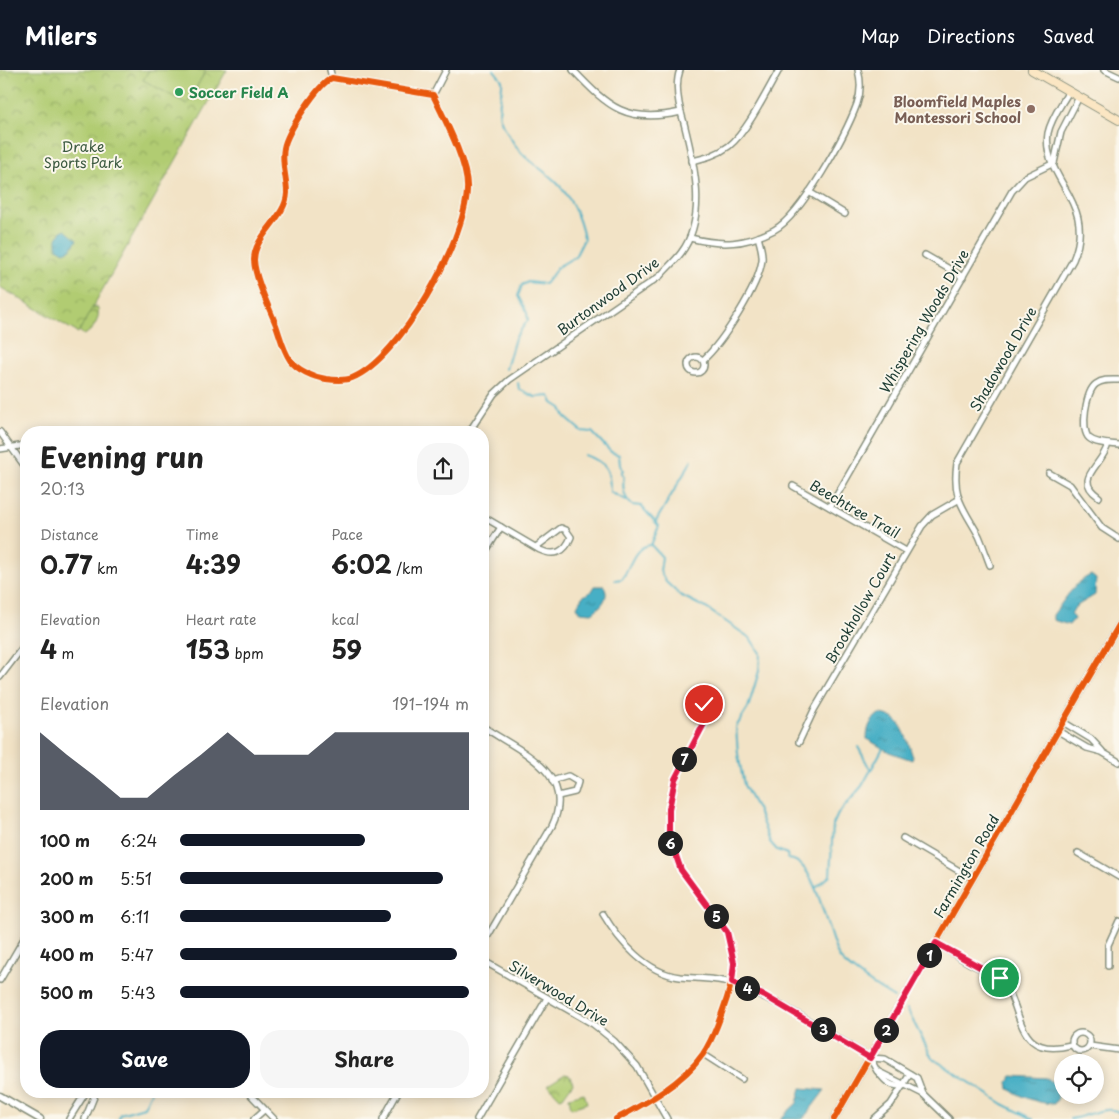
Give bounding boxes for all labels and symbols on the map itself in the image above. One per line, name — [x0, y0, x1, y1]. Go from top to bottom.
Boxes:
place label: Soccer Field A — [189, 82, 288, 103]
marker: Soccer Field A — [173, 86, 185, 98]
place label: Bloomfield Maples Montessori School — [893, 91, 1021, 128]
marker: Bloomfield Maples Montessori School — [1025, 103, 1037, 115]
park label: Drake Sports Park — [44, 136, 123, 173]
street label: Whispering Woods Drive — [874, 245, 974, 397]
street label: Burtonwood Drive — [553, 252, 663, 340]
street label: Shadowood Drive — [964, 303, 1042, 415]
street label: Beechtree Trail — [806, 475, 904, 543]
street label: Brookhollow Court — [820, 548, 901, 668]
pin — [683, 683, 725, 725]
pin: 7 — [672, 746, 696, 772]
street label: Farmington Road — [928, 810, 1004, 922]
pin: 6 — [658, 830, 682, 856]
pin: 5 — [704, 904, 728, 928]
pin: 1 — [916, 942, 942, 968]
street label: Silverwood Drive — [505, 955, 613, 1031]
pin — [979, 957, 1021, 999]
pin: 4 — [734, 976, 760, 1000]
pin: 3 — [810, 1016, 836, 1042]
pin: 2 — [874, 1018, 898, 1042]

